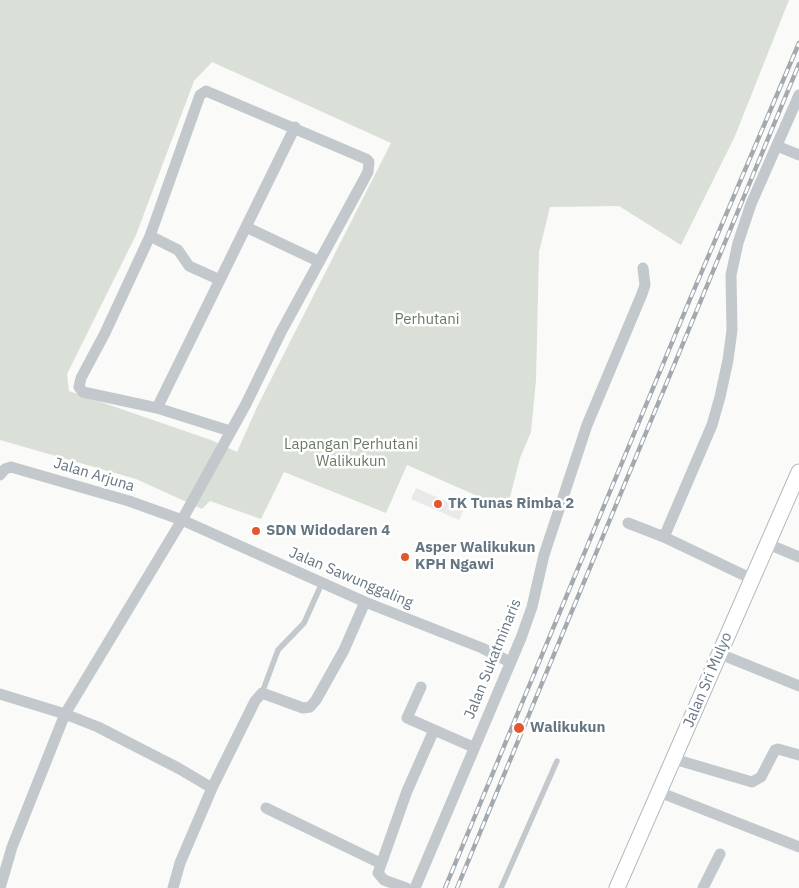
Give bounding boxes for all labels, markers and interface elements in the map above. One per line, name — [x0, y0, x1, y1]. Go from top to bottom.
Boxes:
park label: Perhutani — [394, 311, 460, 329]
park label: Lapangan Perhutani Walikukun — [284, 436, 418, 471]
street label: Jalan Arjuna — [51, 454, 137, 496]
place label: TK Tunas Rimba 2 — [448, 495, 574, 513]
marker: TK Tunas Rimba 2 — [432, 498, 444, 510]
place label: SDN Widodaren 4 — [266, 522, 390, 540]
marker: SDN Widodaren 4 — [250, 525, 262, 537]
place label: Asper Walikukun KPH Ngawi — [415, 539, 535, 574]
street label: Jalan Sawunggaling — [286, 544, 416, 612]
marker: Asper Walikukun KPH Ngawi — [399, 551, 411, 563]
street label: Jalan Sukatminaris — [461, 596, 525, 722]
street label: Jalan Sri Mulyo — [680, 630, 736, 730]
place label: Walikukun — [530, 719, 605, 737]
marker: Walikukun — [512, 721, 526, 735]

